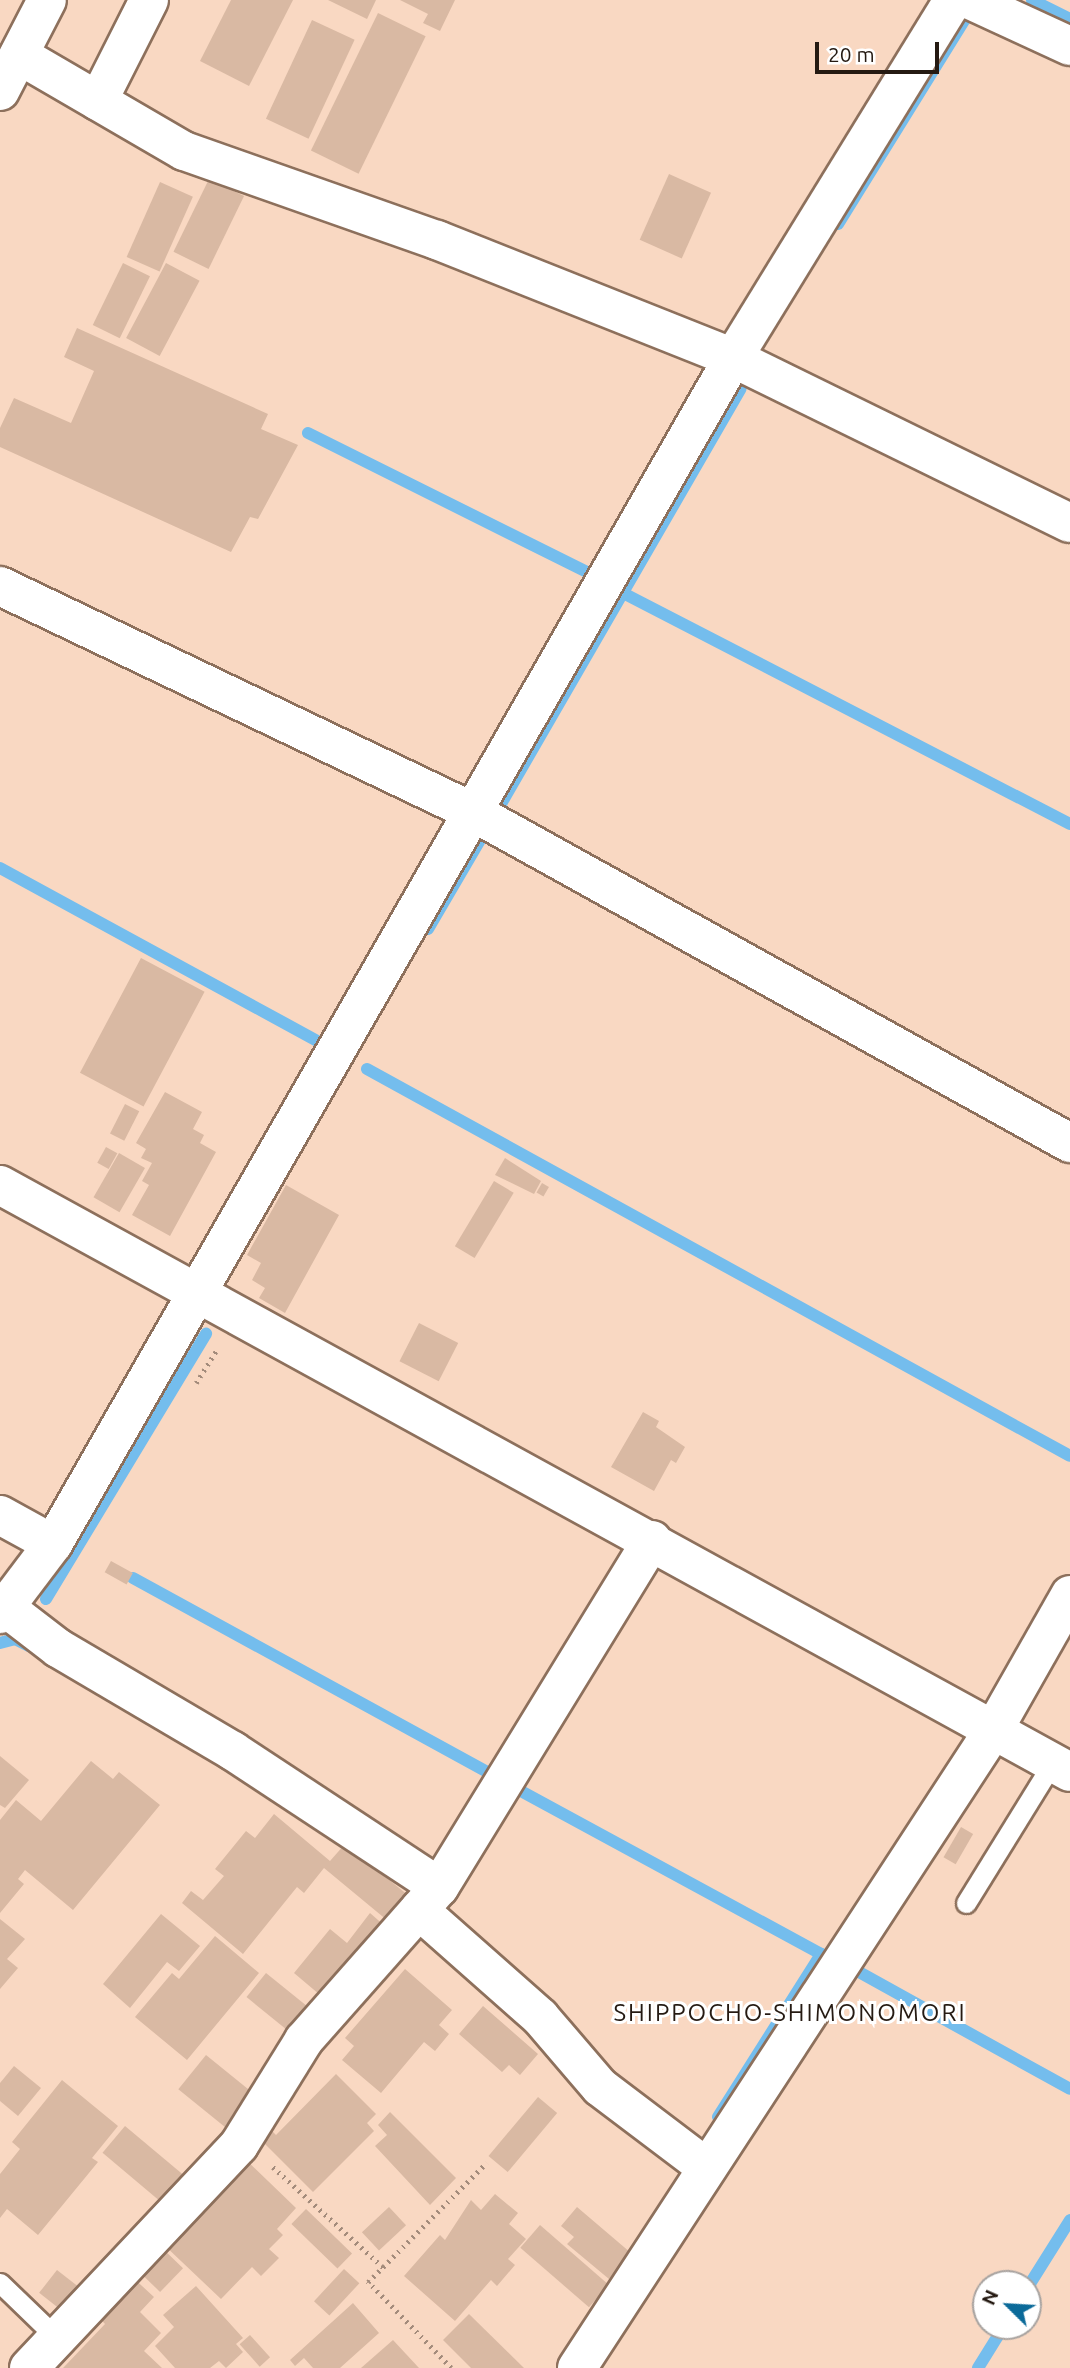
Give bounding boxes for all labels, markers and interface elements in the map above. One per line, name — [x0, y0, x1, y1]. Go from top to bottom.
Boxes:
scale bar — [818, 28, 942, 72]
text: 20 m — [828, 42, 875, 66]
district label: SHIPPOCHO-SHIMONOMORI — [616, 1999, 964, 2027]
north arrow — [972, 2270, 1042, 2340]
text: N — [977, 2286, 1003, 2308]

